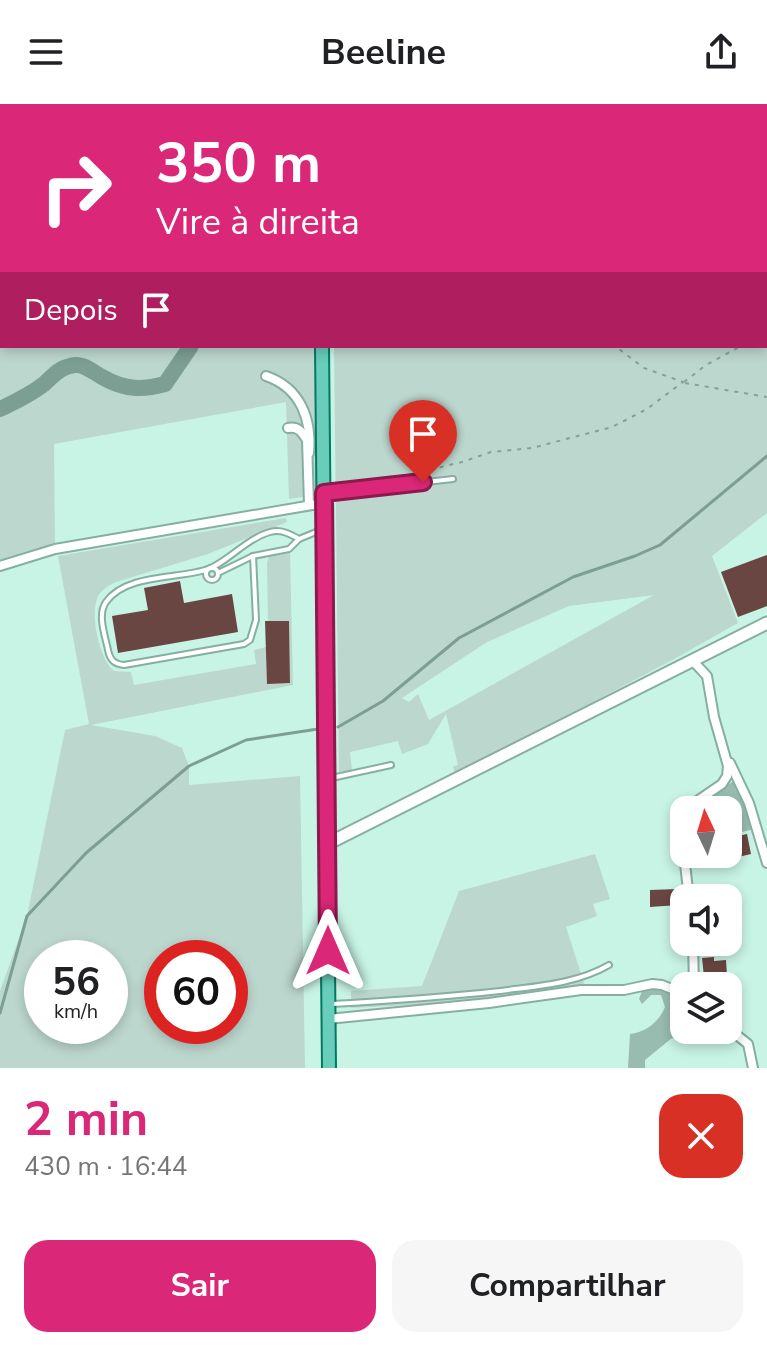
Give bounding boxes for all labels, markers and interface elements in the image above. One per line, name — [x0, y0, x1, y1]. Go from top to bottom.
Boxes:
text: Beeline — [321, 28, 446, 77]
icon: menu — [24, 30, 68, 74]
icon: share — [699, 30, 743, 74]
text: 350 m — [156, 125, 321, 202]
icon: right — [24, 136, 128, 240]
text: Vire à direita — [156, 198, 360, 247]
icon: arrive — [134, 288, 178, 332]
text: Depois — [24, 290, 118, 331]
pin — [389, 400, 457, 482]
icon: arrive — [401, 412, 445, 456]
north arrow — [670, 796, 742, 868]
map controls — [670, 796, 742, 1044]
button: sound — [670, 884, 742, 956]
position arrow — [286, 909, 370, 993]
speed limit sign: 60 — [144, 940, 248, 1044]
text: 56 — [52, 955, 100, 1009]
button: layers — [670, 972, 742, 1044]
text: km/h — [54, 998, 98, 1025]
text: 2 min — [24, 1086, 148, 1152]
button: close — [659, 1094, 743, 1178]
text: 430 m · 16:44 — [24, 1149, 187, 1184]
button: Sair — [24, 1240, 376, 1332]
button: Compartilhar — [392, 1240, 743, 1332]

